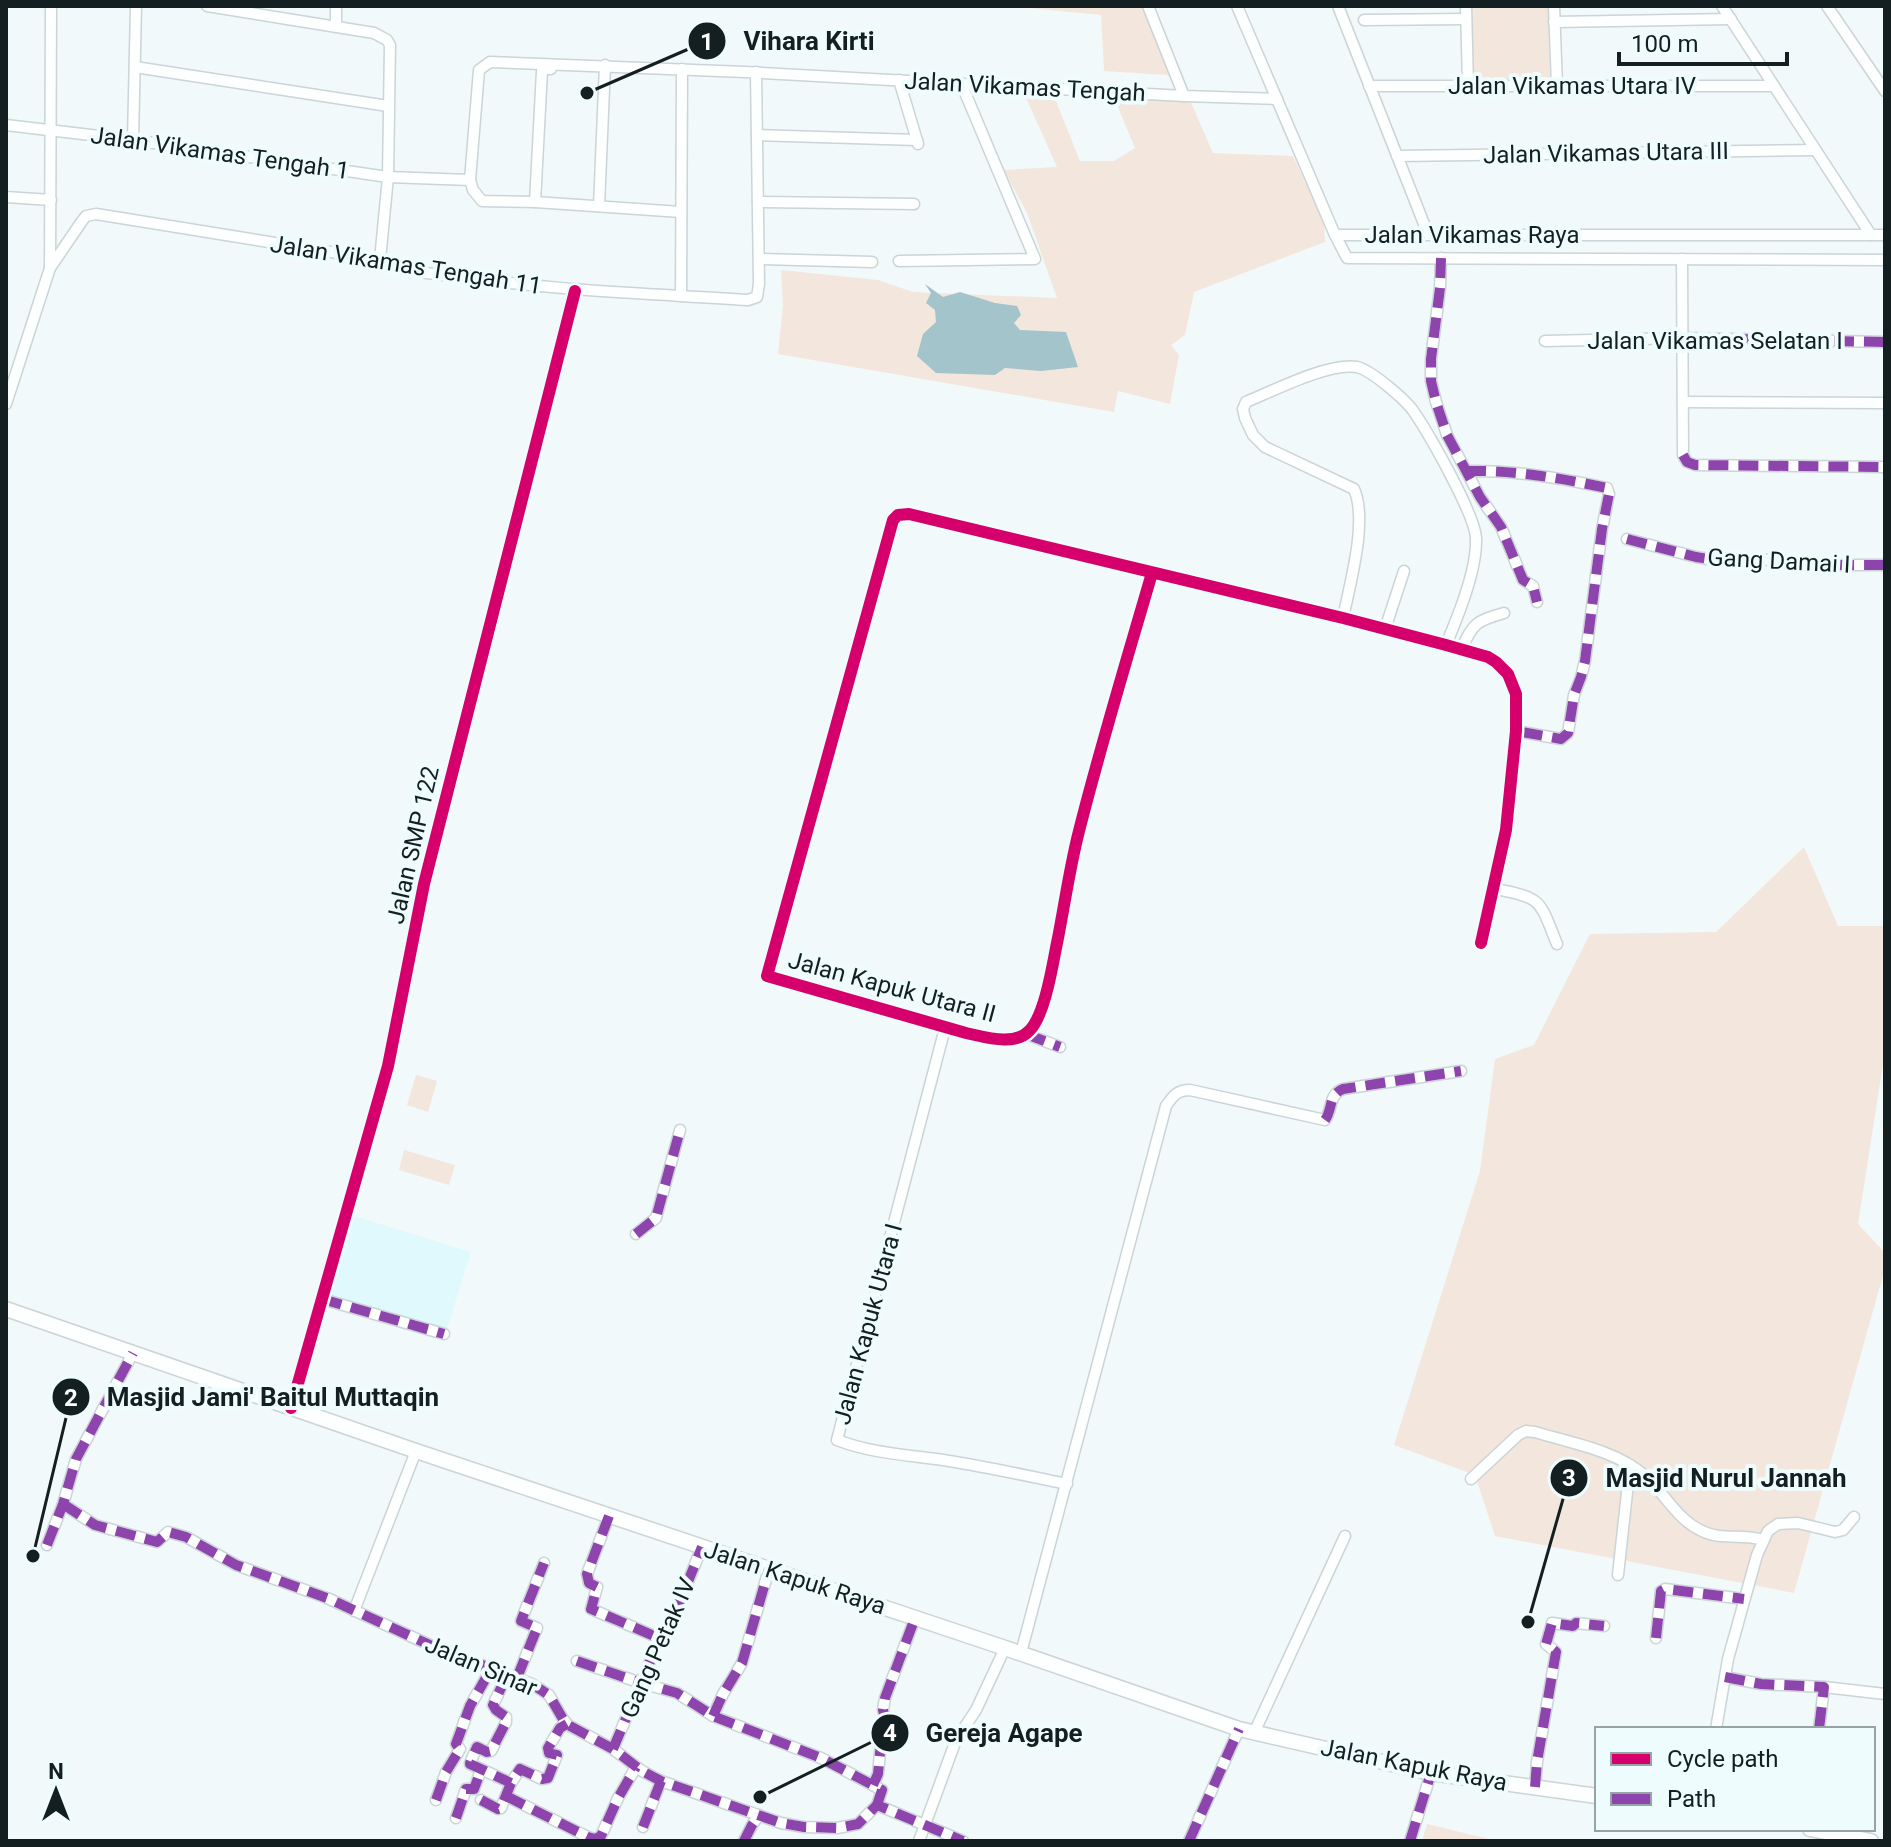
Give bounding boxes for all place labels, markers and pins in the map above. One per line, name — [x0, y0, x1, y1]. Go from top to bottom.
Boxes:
callout: Vihara Kirti — [687, 16, 890, 66]
callout: Masjid Jami' Baitul Muttaqin — [51, 1372, 456, 1422]
callout: Masjid Nurul Jannah — [1549, 1453, 1862, 1503]
callout: Gereja Agape — [870, 1708, 1099, 1758]

